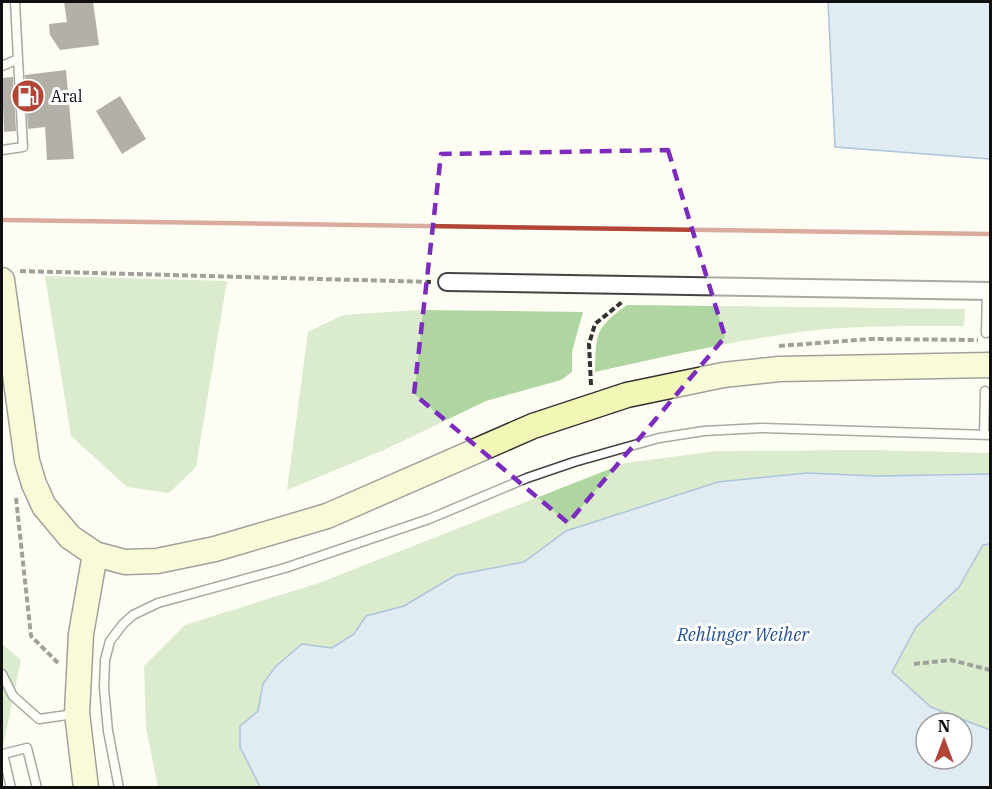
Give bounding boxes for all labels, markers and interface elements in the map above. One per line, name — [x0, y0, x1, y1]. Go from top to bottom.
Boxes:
fuel station icon: Aral — [10, 78, 46, 114]
place label: Aral — [51, 86, 83, 106]
water label: Rehlinger Weiher — [676, 623, 810, 646]
north arrow — [914, 711, 974, 771]
text: N — [938, 716, 950, 736]

